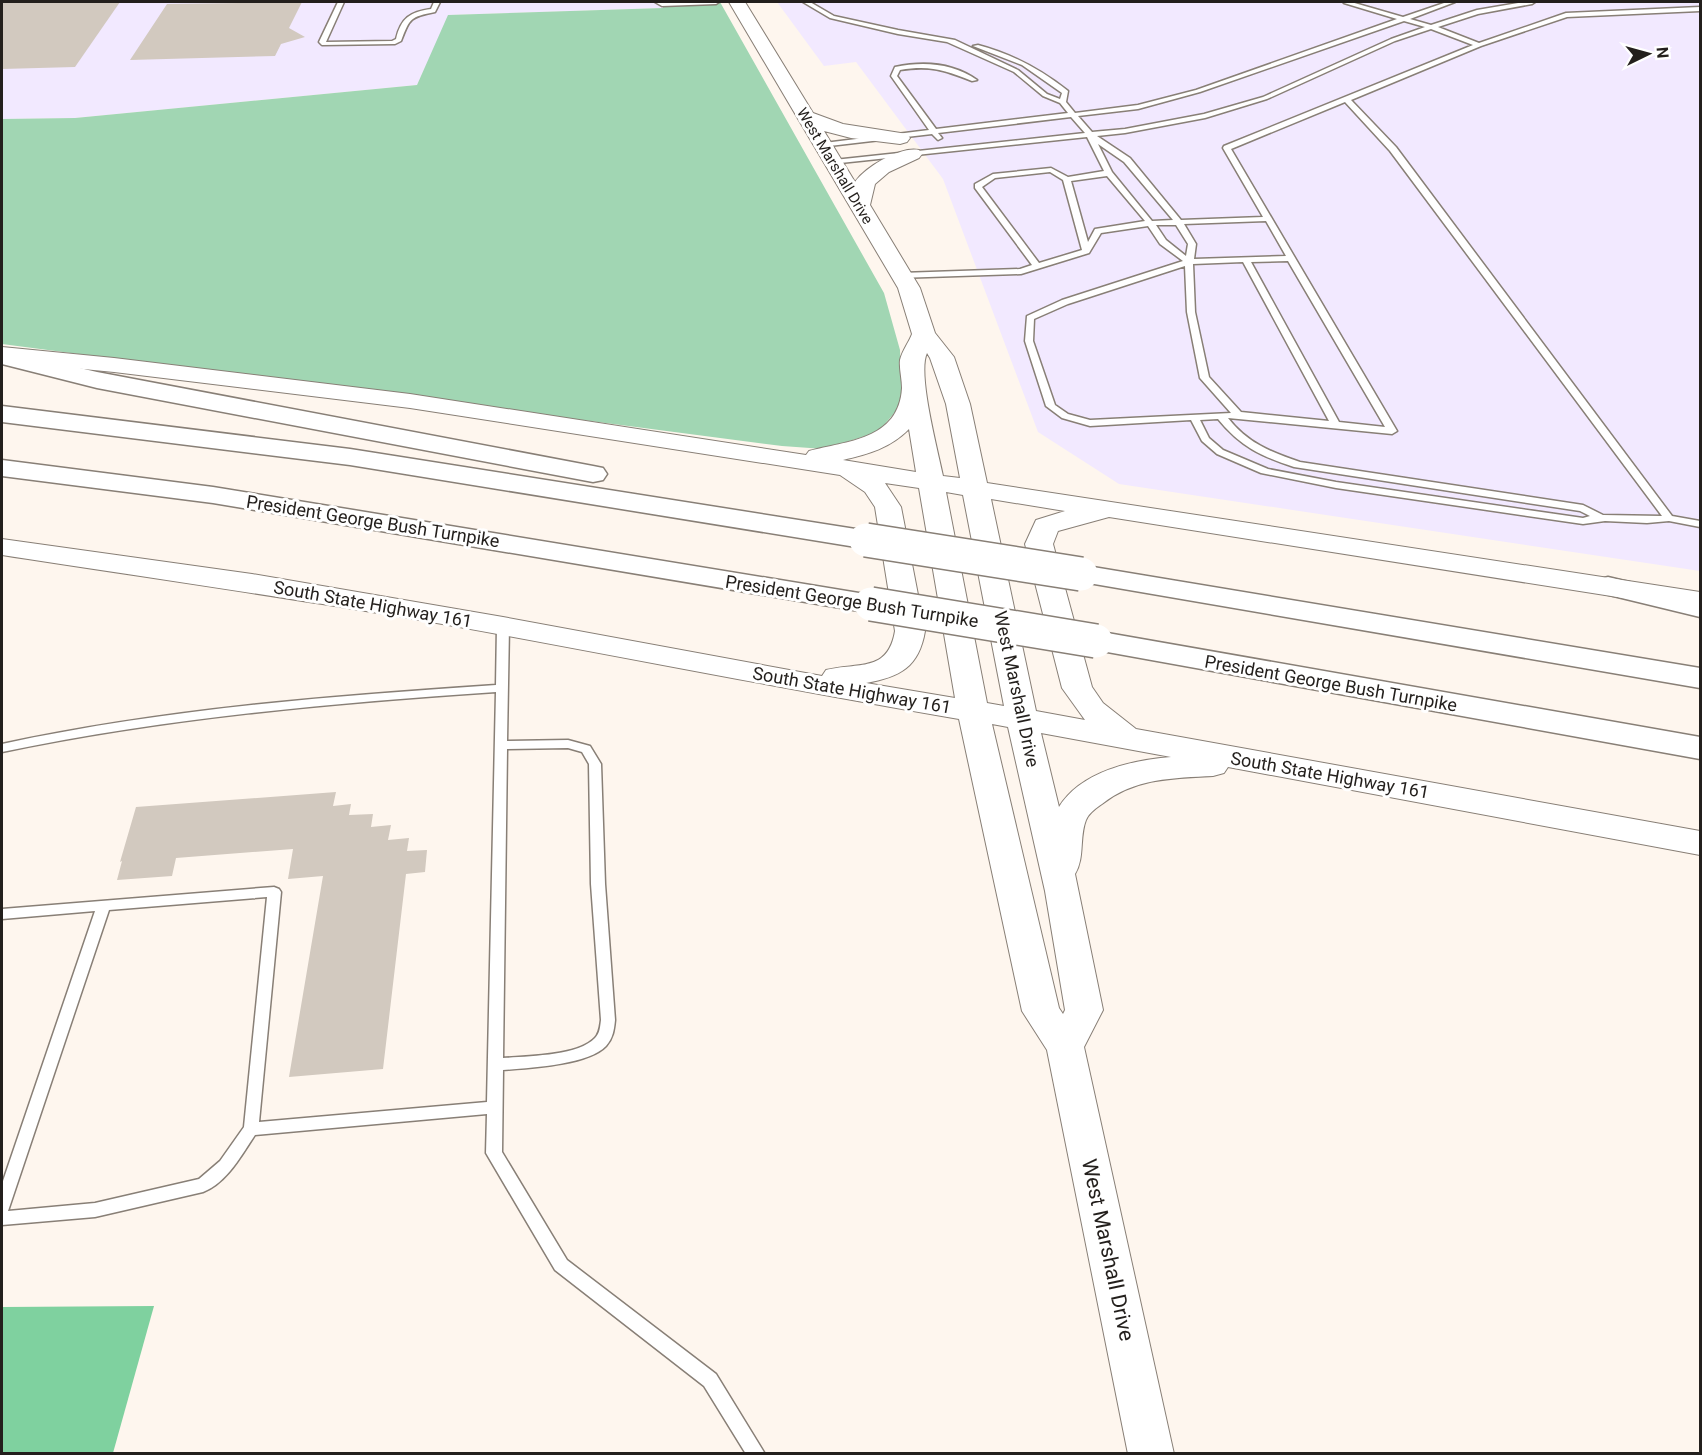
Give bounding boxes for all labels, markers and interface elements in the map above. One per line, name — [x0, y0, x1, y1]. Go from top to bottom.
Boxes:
north arrow — [1618, 24, 1678, 84]
text: N — [1652, 46, 1672, 59]
street label: West Marshall Drive — [793, 105, 877, 228]
street label: President George Bush Turnpike — [245, 491, 501, 551]
street label: President George Bush Turnpike — [724, 571, 980, 631]
street label: South State Highway 161 — [272, 576, 474, 632]
street label: West Marshall Drive — [990, 609, 1044, 769]
street label: President George Bush Turnpike — [1203, 650, 1459, 716]
street label: South State Highway 161 — [751, 662, 953, 718]
street label: South State Highway 161 — [1229, 747, 1431, 803]
street label: West Marshall Drive — [1077, 1157, 1139, 1343]

